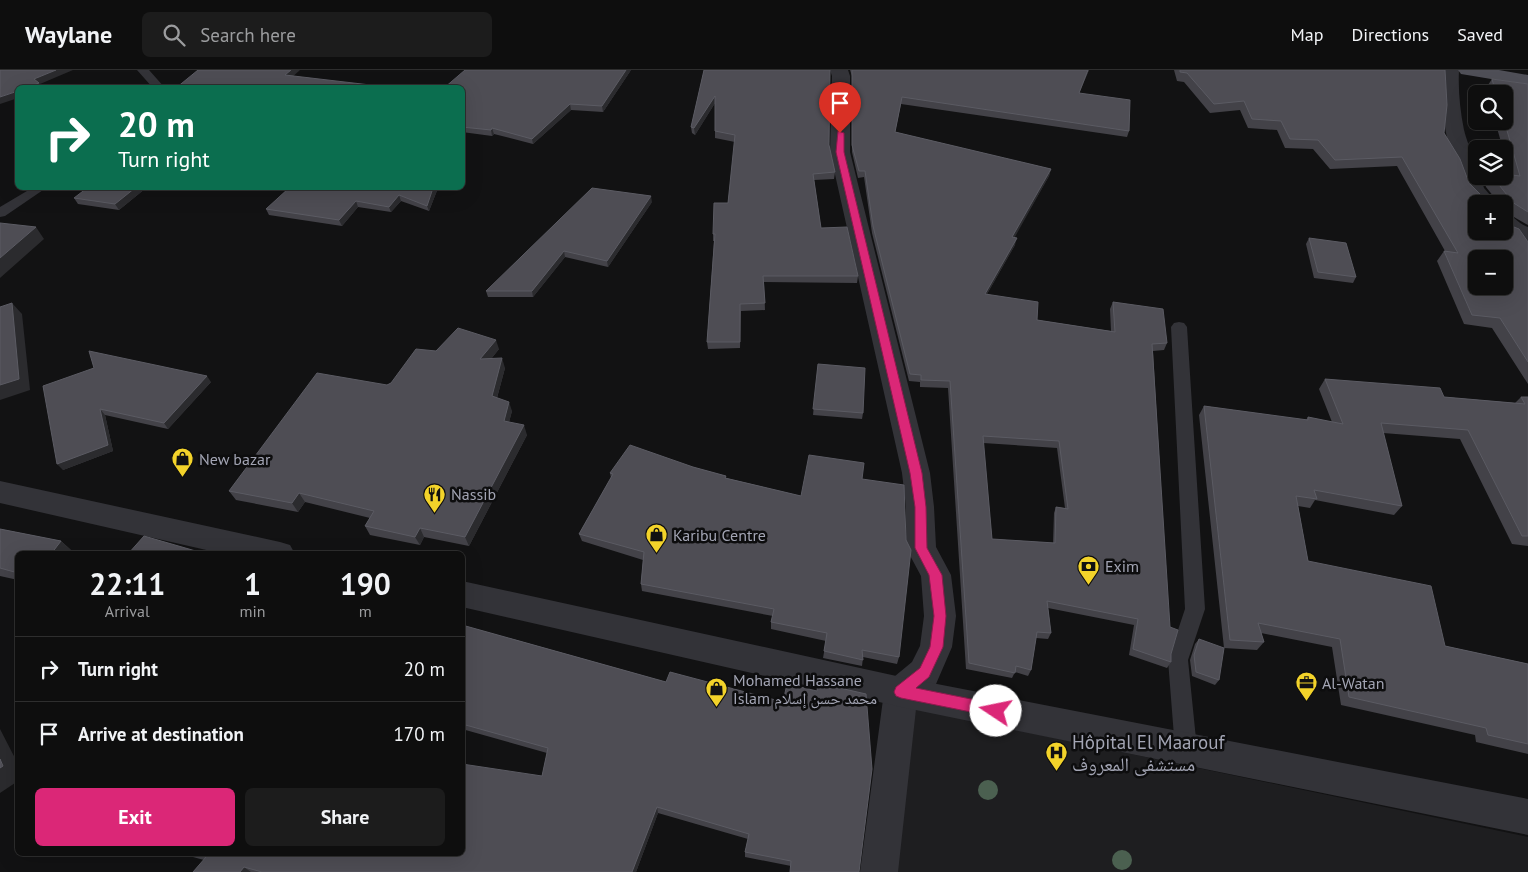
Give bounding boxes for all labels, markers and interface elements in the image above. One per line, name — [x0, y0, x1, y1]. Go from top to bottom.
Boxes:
search box — [142, 12, 492, 57]
text: Waylane — [25, 19, 112, 50]
icon: search — [160, 21, 188, 49]
text: Search here — [200, 23, 296, 47]
text: Map — [1291, 23, 1323, 46]
text: Directions — [1351, 23, 1429, 46]
text: Saved — [1457, 23, 1503, 46]
pin — [819, 82, 861, 133]
map controls — [1468, 85, 1513, 295]
button: search — [1468, 85, 1513, 130]
icon: arrive — [826, 89, 854, 117]
text: 20 m — [118, 101, 195, 147]
icon: right — [35, 105, 100, 170]
button: layers — [1468, 140, 1513, 185]
text: Turn right — [118, 145, 210, 173]
button: + — [1468, 195, 1513, 240]
button: − — [1468, 250, 1513, 295]
shop icon: New bazar — [171, 447, 195, 478]
place label: New bazar — [199, 449, 271, 469]
restaurant icon: Nassib — [423, 482, 447, 513]
place label: Nassib — [451, 484, 496, 504]
shop icon: Karibu Centre — [645, 523, 669, 554]
place label: Karibu Centre — [673, 525, 766, 545]
bank icon: Exim — [1077, 554, 1101, 585]
place label: Exim — [1105, 556, 1139, 576]
text: 22:11 — [89, 564, 165, 603]
text: 1 — [244, 564, 261, 603]
text: 190 — [340, 564, 391, 603]
text: Arrival — [105, 601, 150, 621]
text: min — [240, 601, 266, 621]
text: m — [359, 601, 372, 621]
icon: right — [35, 655, 63, 683]
text: Turn right — [78, 657, 158, 681]
text: 20 m — [404, 657, 445, 681]
place label: Mohamed Hassane Islam محمد حسن إسلام — [733, 670, 877, 709]
office icon: Al-Watan — [1294, 671, 1318, 702]
place label: Al-Watan — [1322, 673, 1384, 693]
shop icon: Mohamed Hassane Islam محمد حسن إسلام — [705, 677, 729, 708]
position arrow — [969, 684, 1021, 736]
icon: arrive — [35, 720, 63, 748]
text: Arrive at destination — [78, 722, 244, 746]
text: 170 m — [393, 722, 445, 746]
place label: Hôpital El Maarouf مستشفى المعروف — [1072, 730, 1225, 776]
hospital icon: Hôpital El Maarouf مستشفى المعروف — [1044, 741, 1068, 772]
button: Exit — [35, 788, 235, 846]
button: Share — [245, 788, 445, 846]

